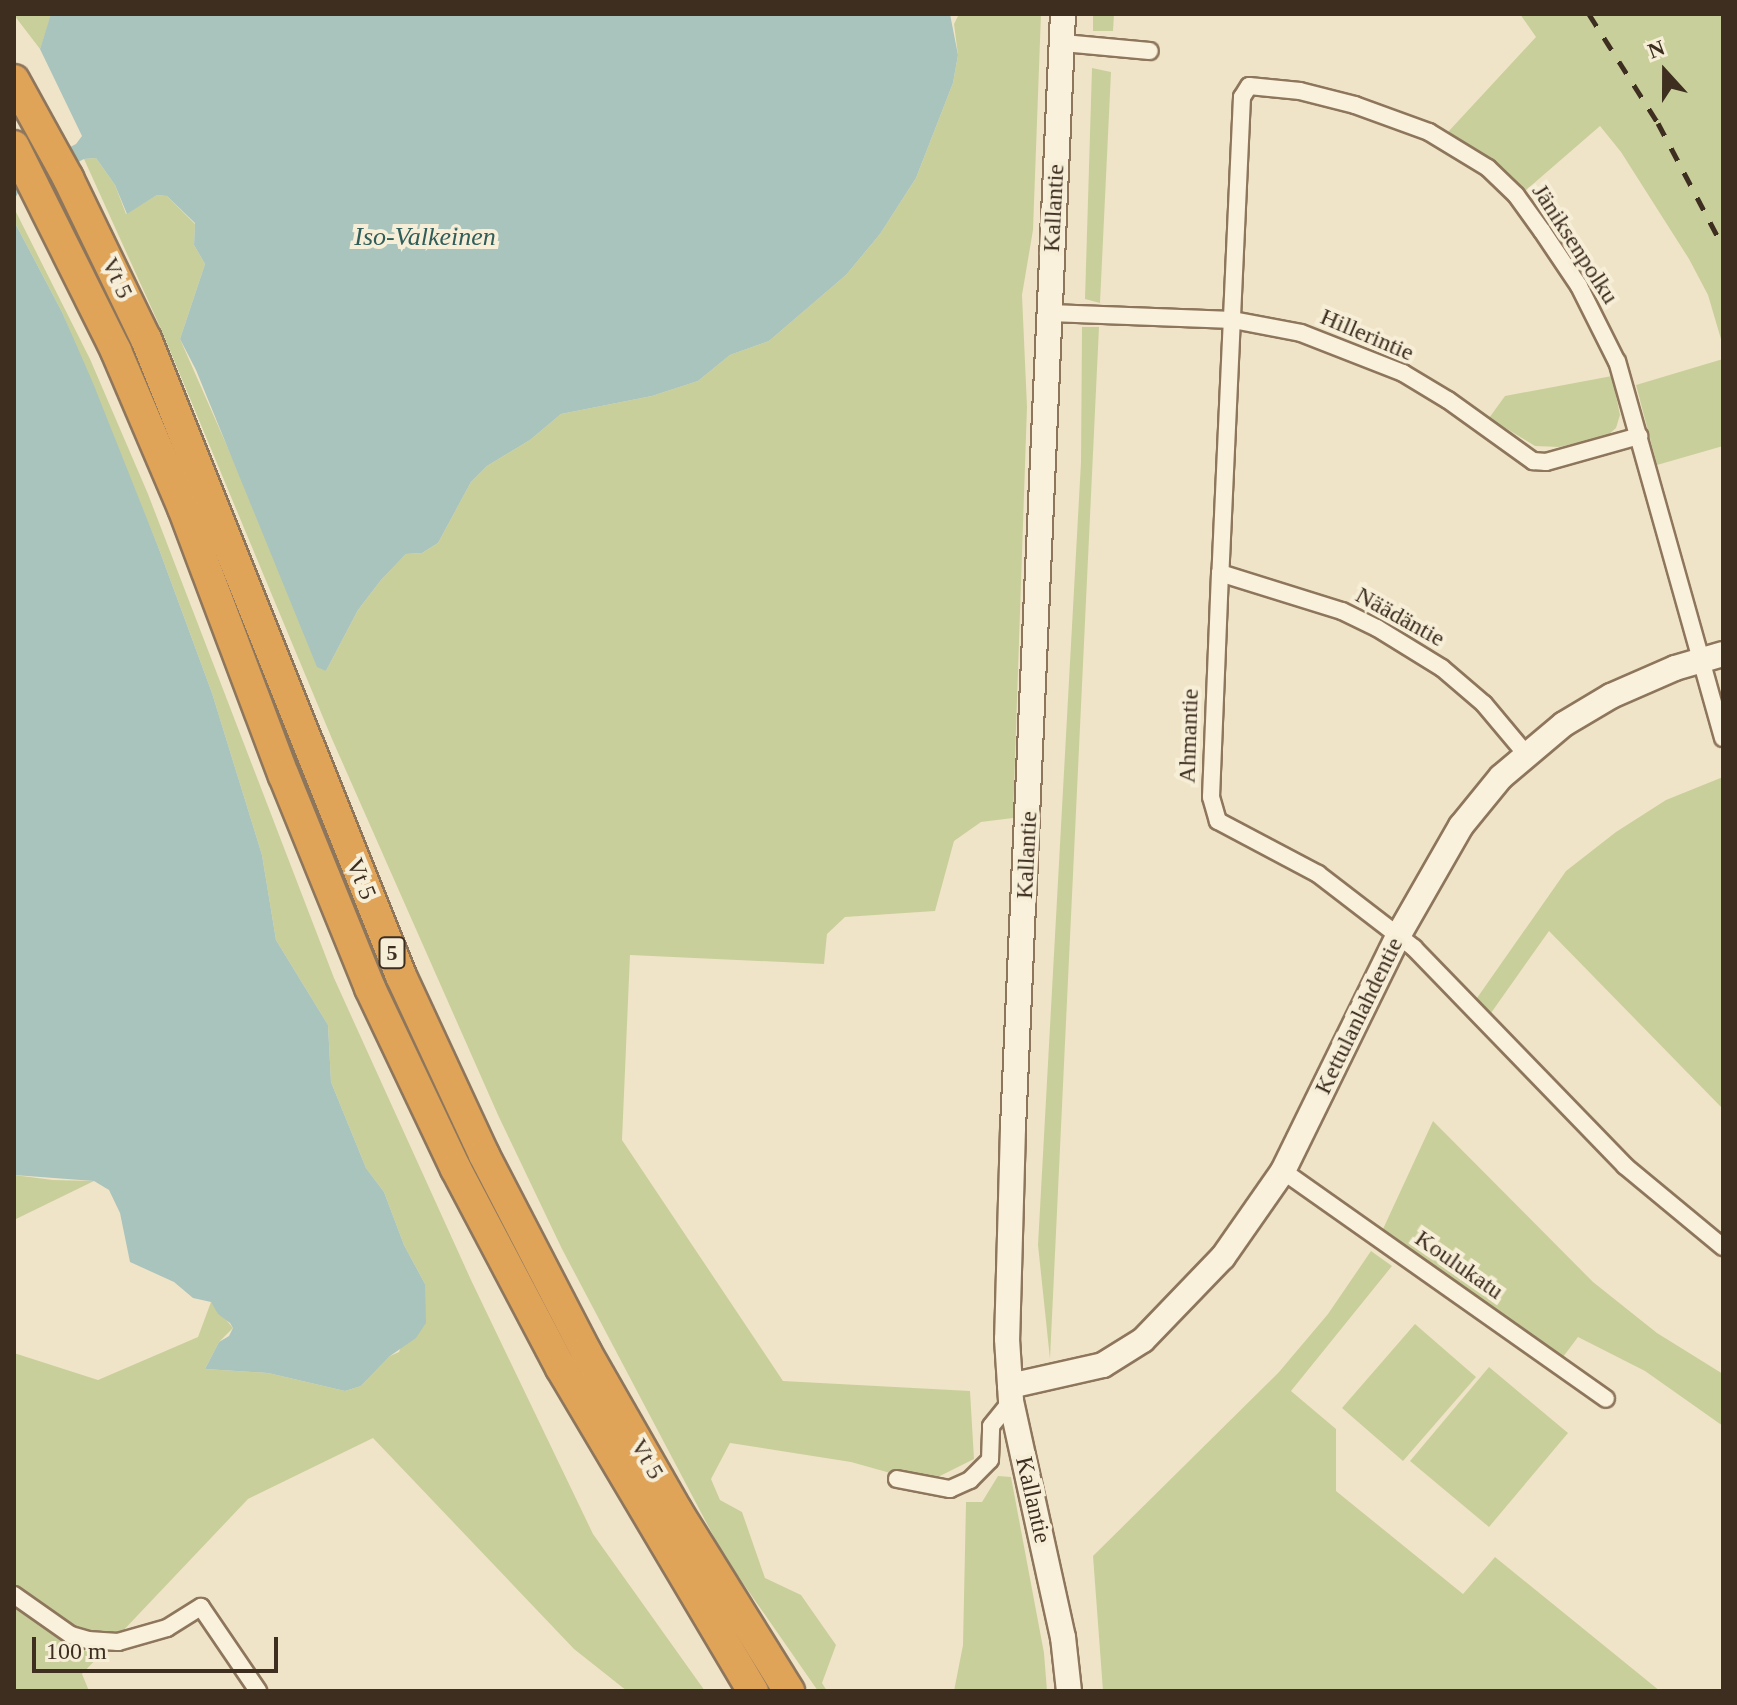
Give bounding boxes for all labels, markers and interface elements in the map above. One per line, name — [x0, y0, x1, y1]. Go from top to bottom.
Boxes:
north arrow — [1625, 32, 1705, 112]
text: N — [1644, 35, 1668, 64]
street label: Kallantie — [1037, 163, 1071, 253]
street label: Jäniksenpolku — [1526, 179, 1624, 309]
water label: Iso-Valkeinen — [354, 221, 496, 253]
street label: Vt 5 — [95, 253, 139, 303]
street label: Hillerintie — [1316, 302, 1418, 368]
street label: Näädäntie — [1350, 581, 1450, 653]
street label: Ahmantie — [1173, 688, 1205, 784]
street label: Kallantie — [1010, 810, 1044, 900]
street label: Vt 5 — [340, 854, 382, 904]
street label: Kettulanlahdentie — [1309, 933, 1409, 1099]
road number: 5 — [378, 935, 406, 971]
street label: Koulukatu — [1409, 1224, 1509, 1306]
street label: Vt 5 — [624, 1434, 670, 1484]
street label: Kallantie — [1009, 1454, 1057, 1546]
scale bar — [36, 1621, 282, 1671]
text: 100 m — [46, 1638, 107, 1664]

